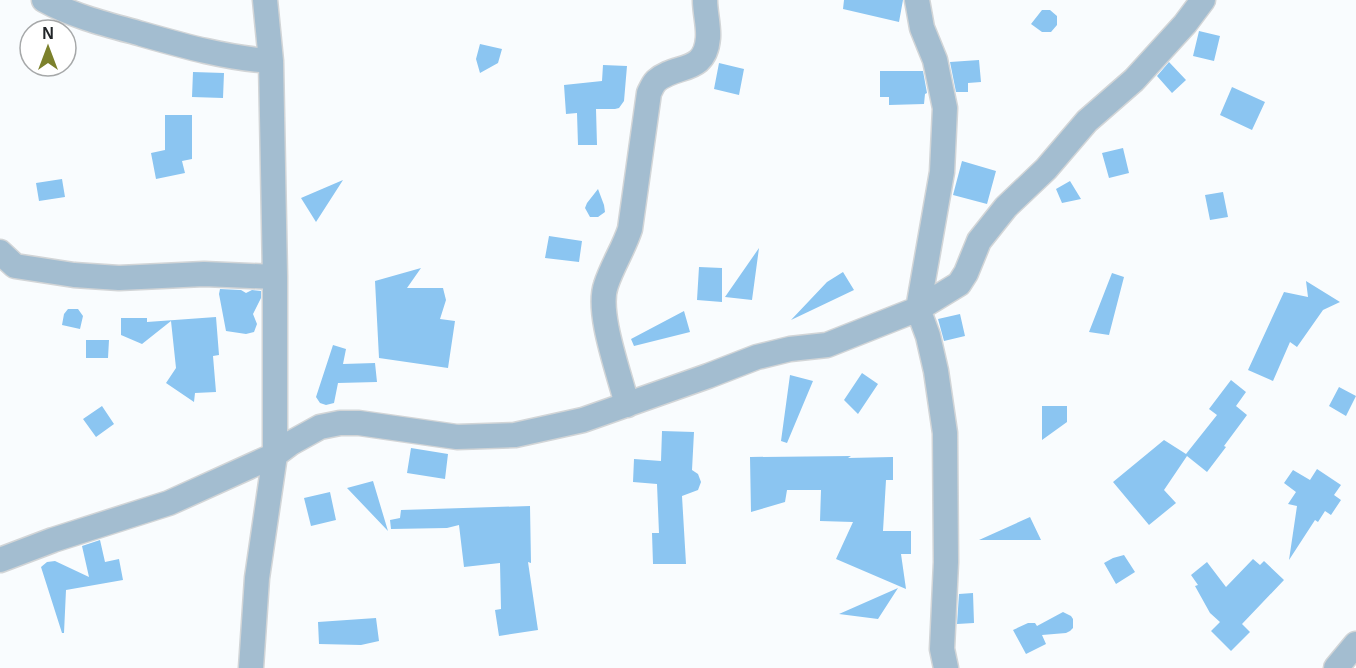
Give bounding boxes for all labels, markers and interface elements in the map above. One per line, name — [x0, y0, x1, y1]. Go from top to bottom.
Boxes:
north arrow — [18, 18, 78, 78]
text: N — [42, 25, 54, 42]

